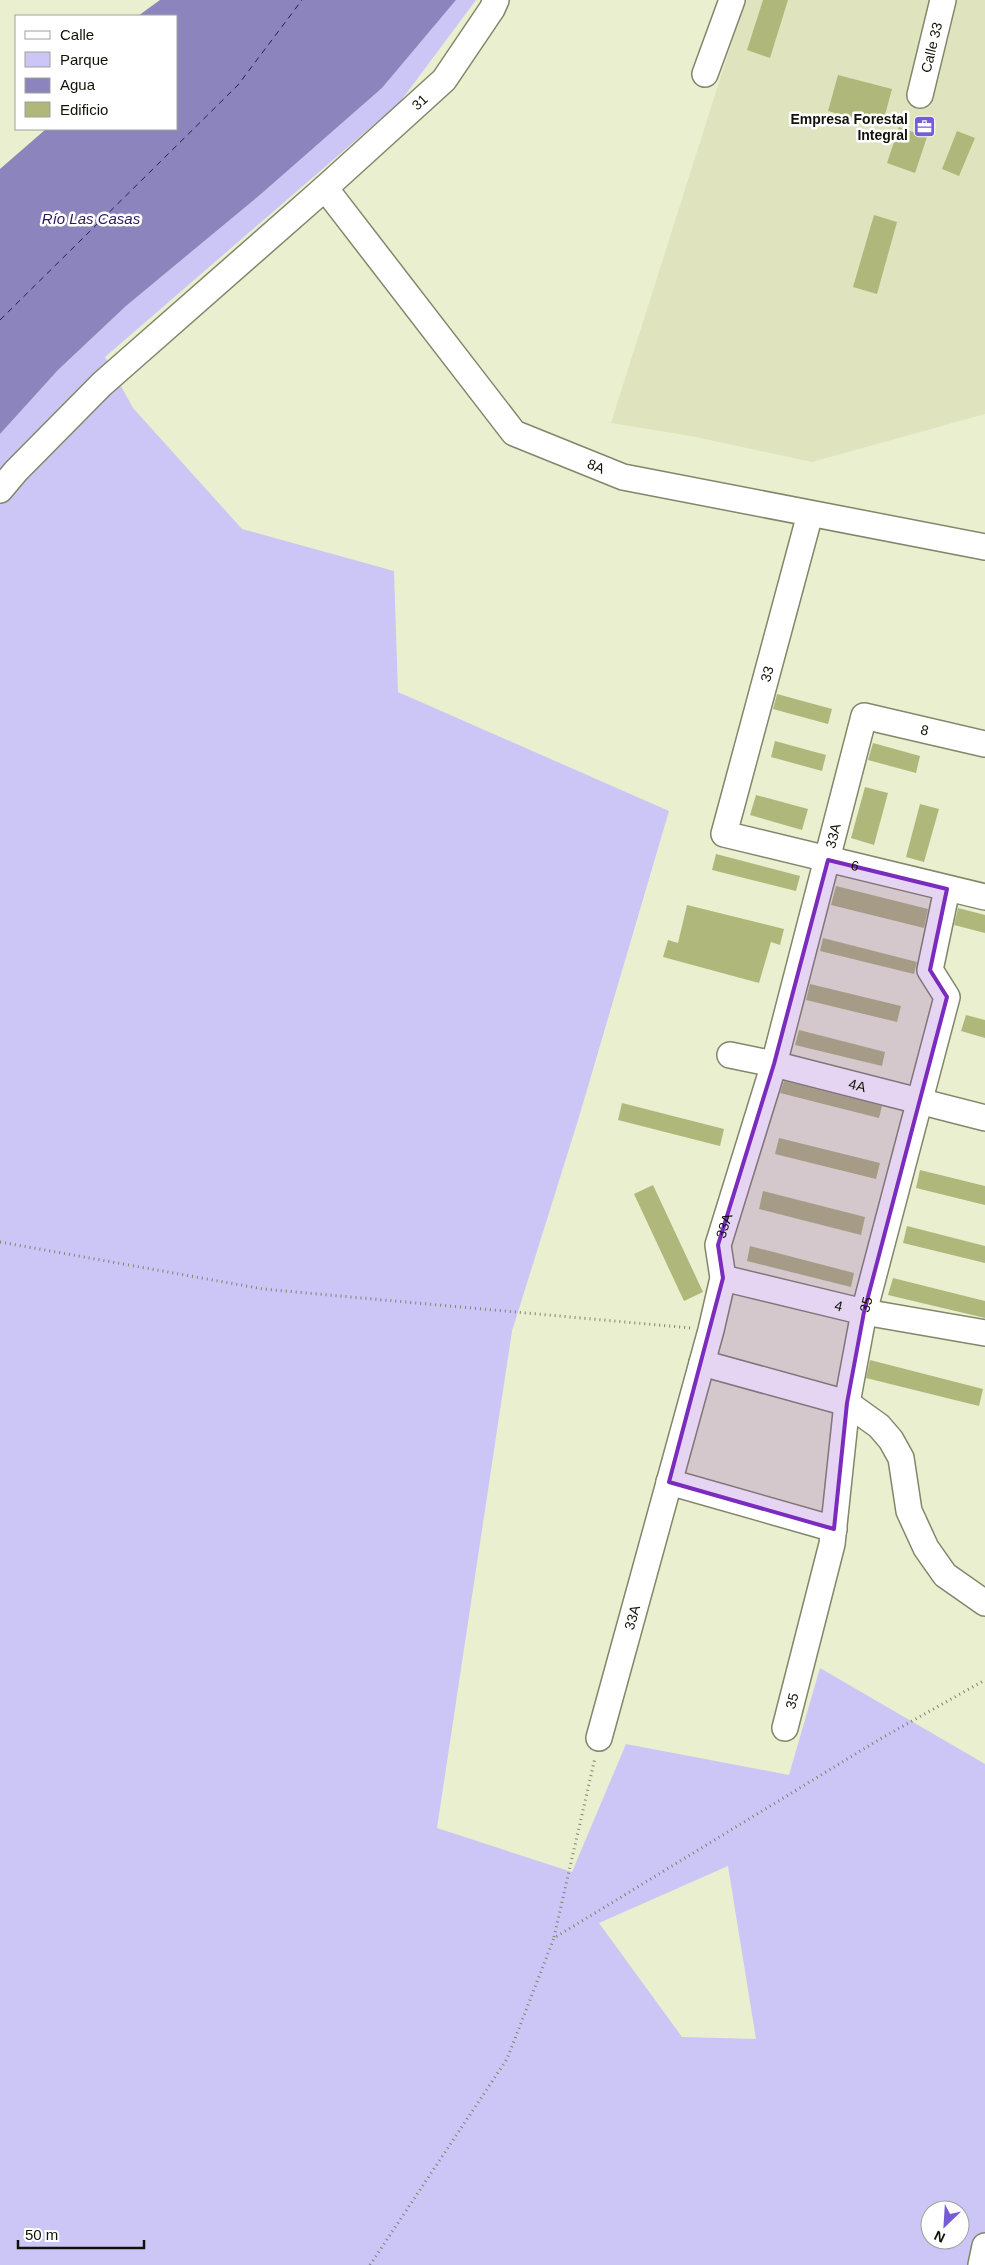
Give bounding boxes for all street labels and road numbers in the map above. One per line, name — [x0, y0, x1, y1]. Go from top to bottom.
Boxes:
street label: Calle 33 — [918, 20, 945, 74]
street label: 31 — [409, 91, 431, 113]
street label: 8A — [585, 456, 608, 477]
street label: 33 — [757, 664, 777, 684]
street label: 8 — [919, 721, 930, 739]
street label: 33A — [822, 821, 844, 850]
street label: 6 — [849, 857, 861, 874]
street label: 4A — [847, 1075, 868, 1095]
street label: 33A — [713, 1211, 735, 1240]
street label: 35 — [856, 1295, 876, 1314]
street label: 4 — [833, 1297, 845, 1315]
street label: 33A — [621, 1603, 643, 1632]
street label: 35 — [782, 1691, 802, 1710]

